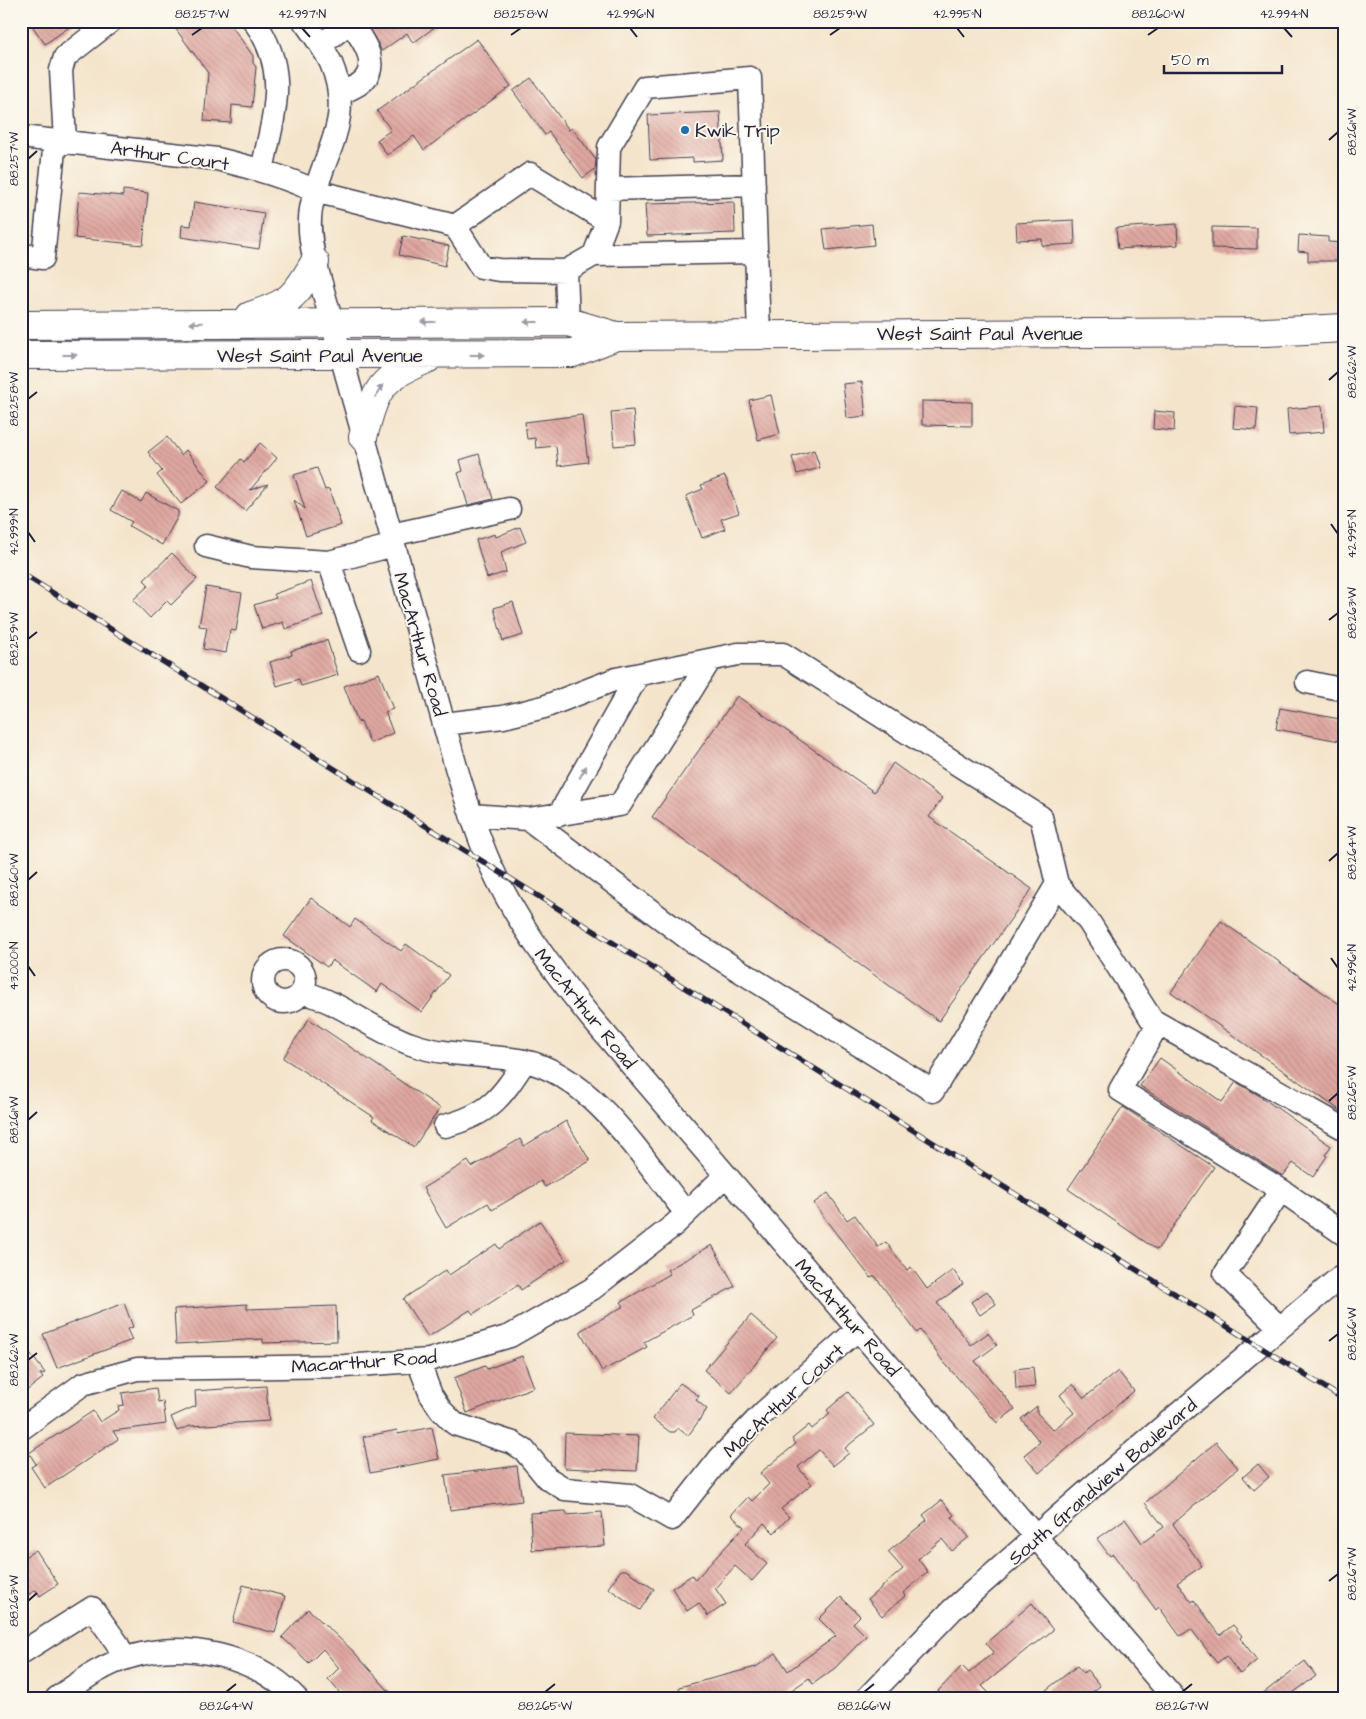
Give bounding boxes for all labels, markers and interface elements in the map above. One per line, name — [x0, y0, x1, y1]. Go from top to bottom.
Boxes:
text: 88.257°W — [175, 6, 230, 23]
text: 42.997°N — [278, 6, 326, 23]
text: 88.258°W — [494, 6, 549, 23]
text: 42.996°N — [606, 6, 655, 23]
text: 88.259°W — [813, 6, 867, 23]
text: 42.995°N — [932, 6, 982, 23]
text: 88.260°W — [1131, 6, 1185, 23]
text: 42.994°N — [1260, 6, 1309, 23]
scale bar — [1164, 42, 1281, 74]
text: 50 m — [1171, 50, 1209, 71]
text: 88.261°W — [1344, 108, 1361, 156]
place label: Kwik Trip — [695, 118, 780, 145]
marker: Kwik Trip — [679, 124, 691, 136]
text: 88.257°W — [6, 131, 23, 186]
street label: Arthur Court — [109, 135, 231, 178]
one-way arrow — [420, 318, 436, 326]
one-way arrow — [523, 318, 539, 326]
one-way arrow — [187, 319, 203, 327]
street label: West Saint Paul Avenue — [877, 321, 1083, 348]
street label: West Saint Paul Avenue — [217, 343, 423, 370]
text: 88.262°W — [1344, 345, 1361, 398]
one-way arrow — [469, 350, 485, 358]
one-way arrow — [62, 351, 78, 359]
text: 88.258°W — [6, 371, 23, 426]
one-way arrow — [374, 385, 383, 398]
text: 42.999°N — [6, 508, 23, 556]
text: 42.995°N — [1344, 509, 1361, 559]
street label: MacArthur Road — [386, 569, 453, 720]
text: 88.263°W — [1344, 586, 1361, 639]
text: 88.259°W — [6, 612, 23, 666]
one-way arrow — [579, 765, 588, 779]
text: 88.264°W — [1344, 825, 1361, 880]
text: 88.260°W — [6, 853, 23, 907]
text: 43.000°N — [6, 941, 23, 990]
street label: MacArthur Road — [528, 943, 642, 1075]
text: 42.996°N — [1344, 943, 1361, 992]
text: 88.265°W — [1344, 1065, 1361, 1120]
text: 88.261°W — [6, 1096, 23, 1144]
street label: MacArthur Road — [788, 1253, 906, 1383]
text: 88.266°W — [1344, 1307, 1361, 1361]
text: 88.262°W — [6, 1333, 23, 1386]
street label: MacArthur Court — [717, 1338, 851, 1464]
street label: Macarthur Road — [290, 1344, 438, 1381]
street label: South Grandview Boulevard — [1003, 1392, 1204, 1572]
text: 88.267°W — [1344, 1547, 1361, 1600]
text: 88.263°W — [6, 1574, 23, 1627]
text: 88.264°W — [199, 1698, 254, 1715]
text: 88.265°W — [518, 1698, 573, 1715]
text: 88.266°W — [837, 1698, 891, 1715]
text: 88.267°W — [1156, 1698, 1209, 1715]

